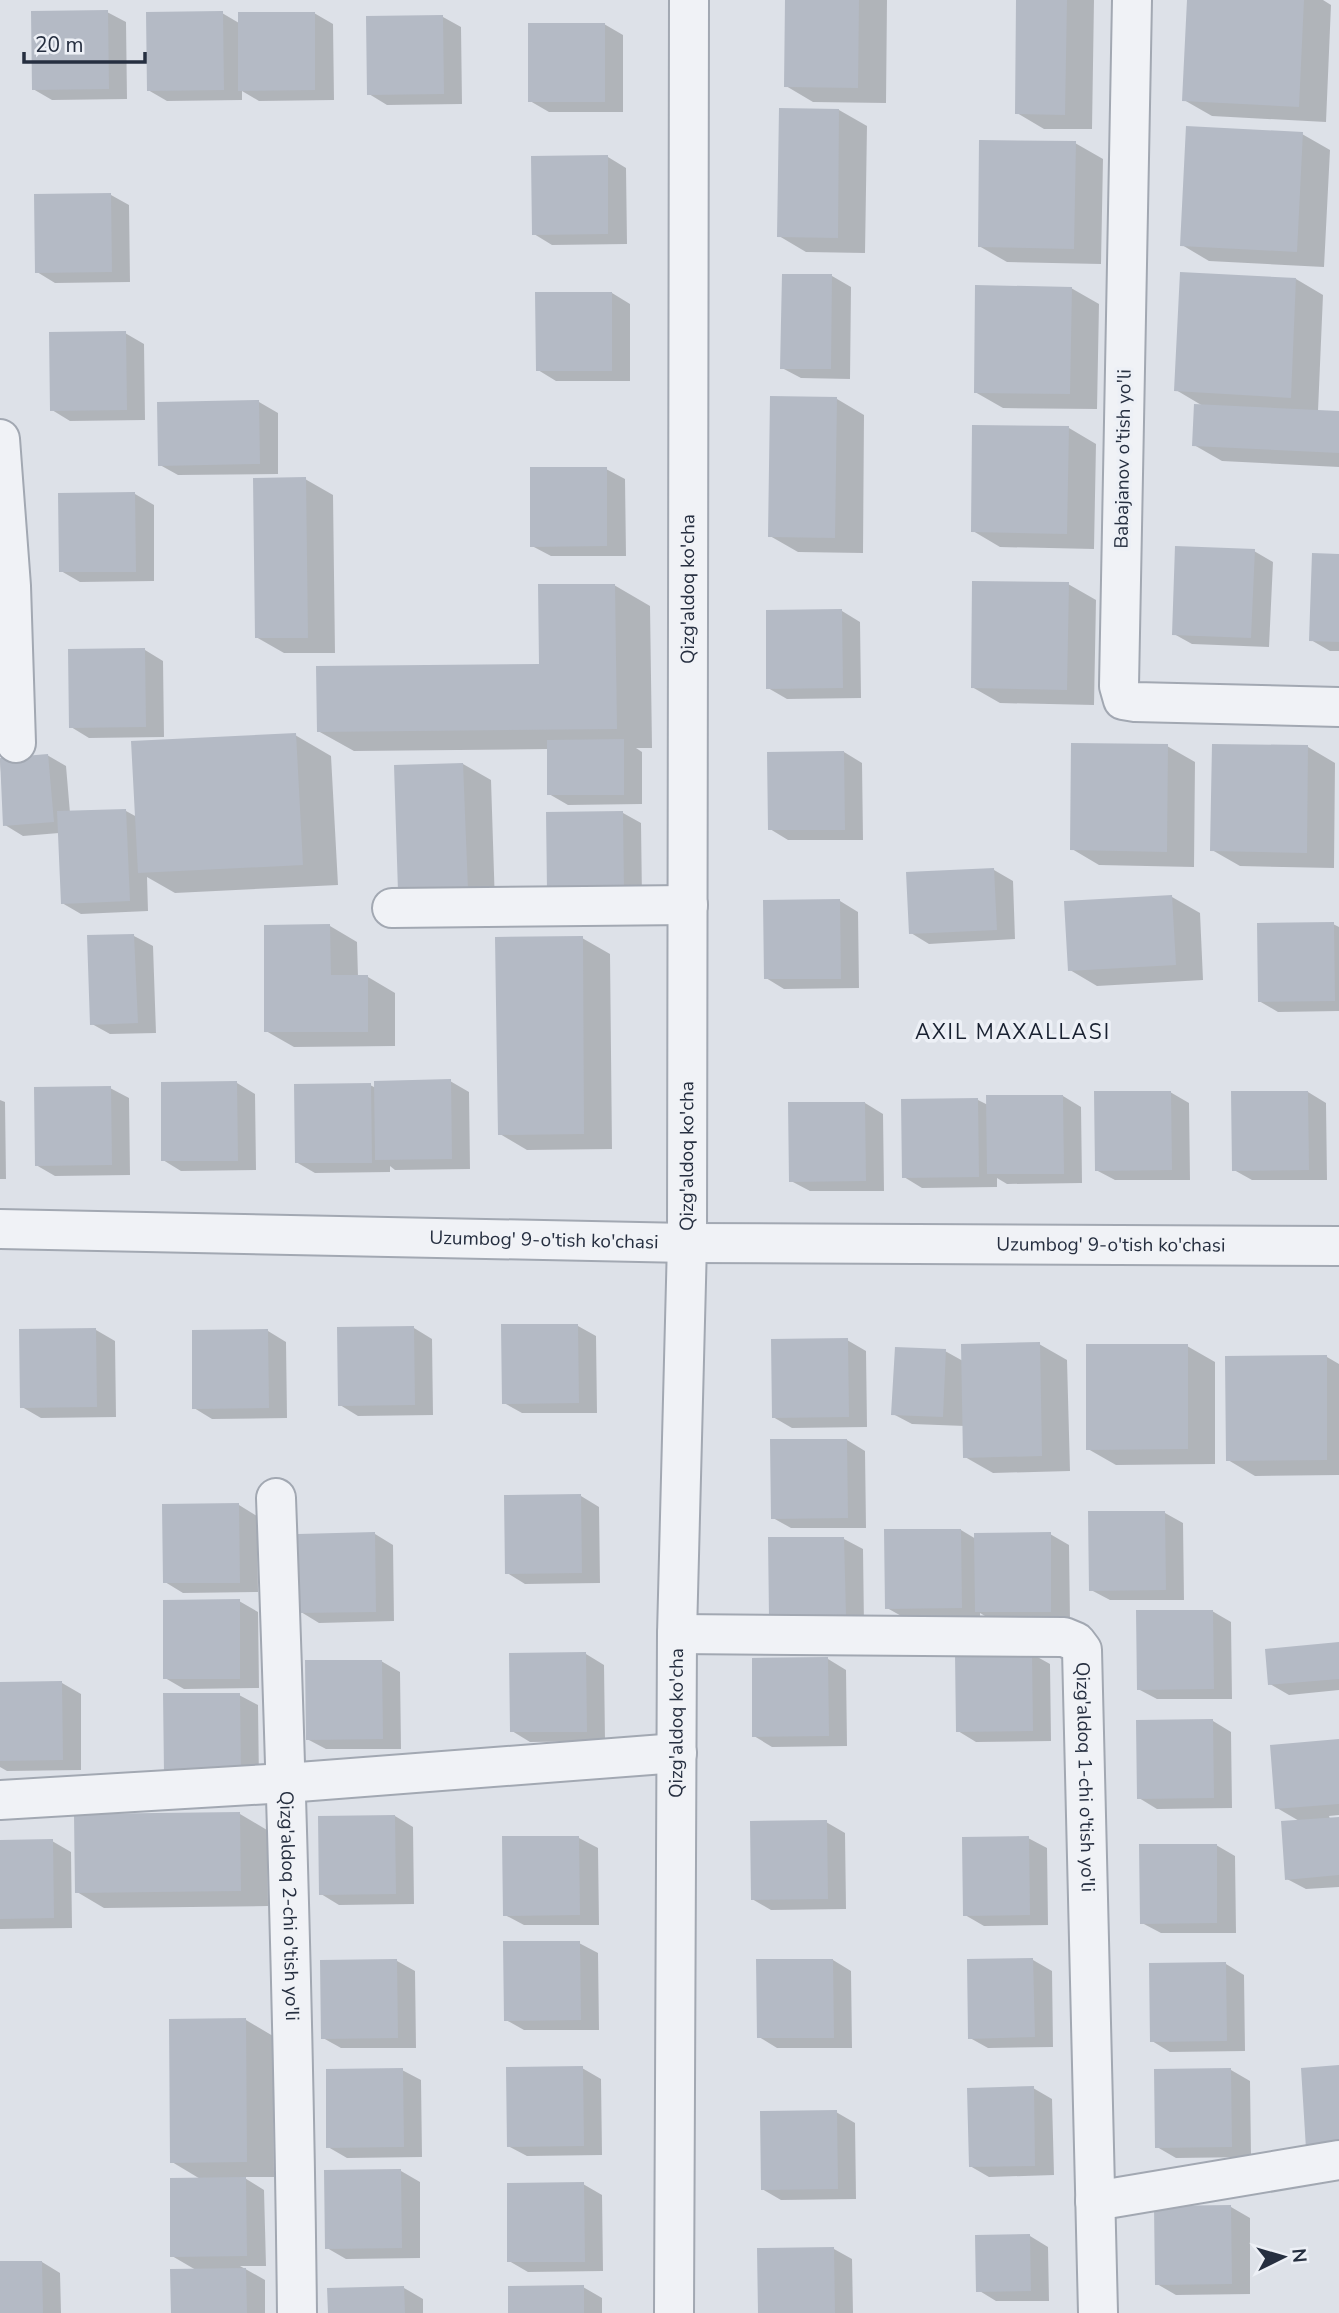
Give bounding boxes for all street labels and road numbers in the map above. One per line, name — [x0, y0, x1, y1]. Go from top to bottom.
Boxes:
street label: Babajanov o'tish yo'li — [1108, 369, 1138, 549]
street label: Qizg'aldoq ko'cha — [675, 514, 701, 664]
street label: Qizg'aldoq ko'cha — [674, 1081, 700, 1231]
street label: Uzumbog' 9-o'tish ko'chasi — [429, 1225, 659, 1255]
street label: Uzumbog' 9-o'tish ko'chasi — [996, 1231, 1226, 1258]
street label: Qizg'aldoq ko'cha — [663, 1648, 690, 1798]
street label: Qizg'aldoq 1-chi o'tish yo'li — [1069, 1662, 1101, 1892]
street label: Qizg'aldoq 2-chi o'tish yo'li — [273, 1790, 305, 2021]

